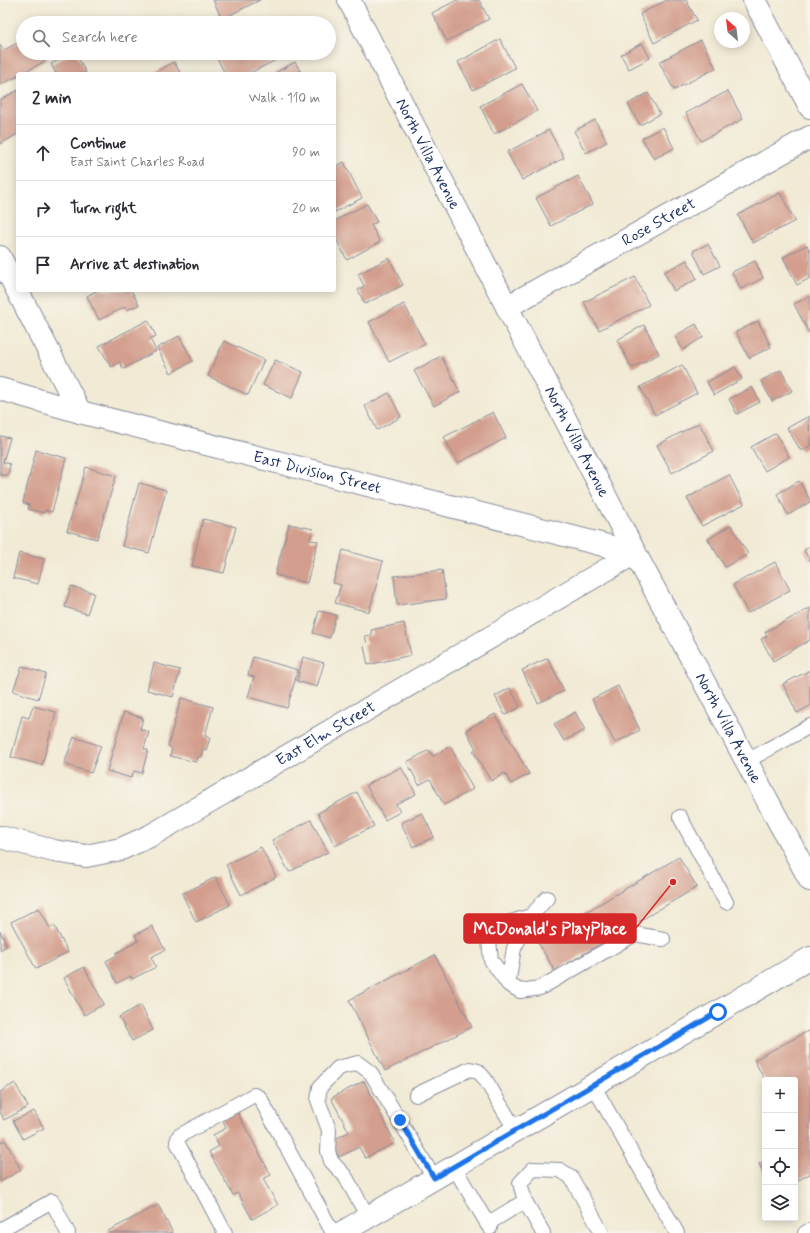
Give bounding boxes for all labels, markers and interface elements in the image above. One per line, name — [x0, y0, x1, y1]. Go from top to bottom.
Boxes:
north arrow — [714, 12, 750, 48]
search box — [16, 16, 336, 60]
icon: search — [30, 27, 52, 49]
text: Search here — [62, 28, 138, 48]
text: 2 min — [32, 87, 72, 109]
text: Walk · 110 m — [249, 90, 320, 107]
street label: North Villa Avenue — [391, 95, 466, 213]
text: Continue — [70, 134, 126, 154]
icon: ahead — [32, 142, 54, 164]
text: 90 m — [292, 144, 320, 161]
text: East Saint Charles Road — [70, 154, 204, 171]
street label: Rose Street — [618, 193, 700, 251]
icon: right — [32, 198, 54, 220]
text: Turn right — [70, 199, 137, 219]
text: 20 m — [292, 200, 320, 217]
icon: arrive — [32, 254, 54, 276]
text: Arrive at destination — [70, 255, 199, 275]
street label: North Villa Avenue — [540, 383, 615, 501]
street label: East Division Street — [251, 446, 384, 499]
street label: North Villa Avenue — [691, 669, 767, 787]
street label: East Elm Street — [272, 696, 380, 771]
callout: McDonald's PlayPlace — [464, 914, 636, 943]
text: McDonald's PlayPlace — [473, 918, 627, 941]
route start — [709, 1003, 727, 1021]
map controls — [762, 1077, 798, 1221]
button: + — [762, 1077, 798, 1113]
route end — [391, 1111, 409, 1129]
button: − — [762, 1113, 798, 1149]
button: locate — [762, 1149, 798, 1185]
button: layers — [762, 1185, 798, 1221]

